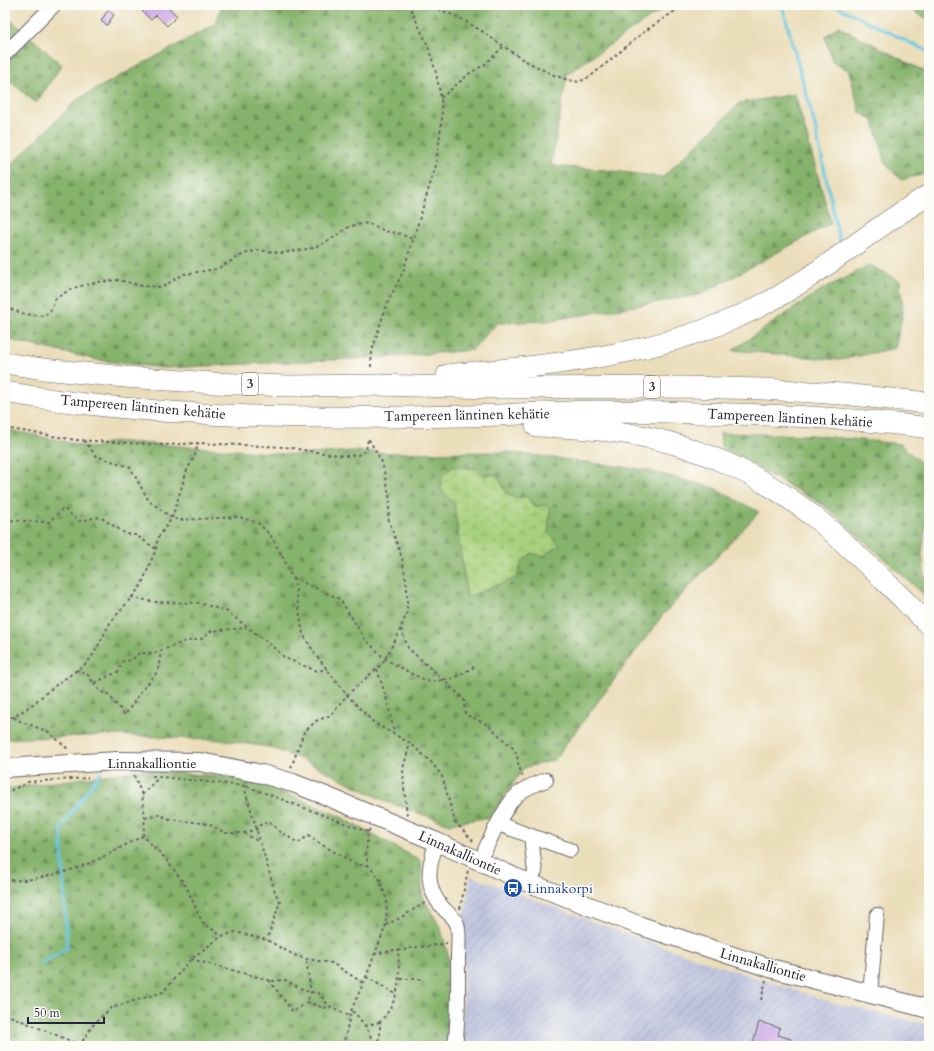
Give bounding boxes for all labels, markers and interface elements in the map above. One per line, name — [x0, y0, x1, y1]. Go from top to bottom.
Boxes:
road number: 3 — [242, 373, 258, 395]
road number: 3 — [644, 376, 660, 398]
street label: Tampereen läntinen kehätie — [59, 390, 227, 424]
street label: Tampereen läntinen kehätie — [384, 404, 550, 426]
street label: Tampereen läntinen kehätie — [707, 404, 873, 432]
street label: Linnakalliontie — [107, 754, 197, 773]
street label: Linnakalliontie — [415, 826, 505, 880]
bus stop icon: Linnakorpi — [502, 877, 524, 899]
place label: Linnakorpi — [527, 879, 593, 898]
street label: Linnakalliontie — [718, 944, 808, 986]
scale bar — [28, 999, 104, 1025]
text: 50 m — [34, 1005, 61, 1021]

